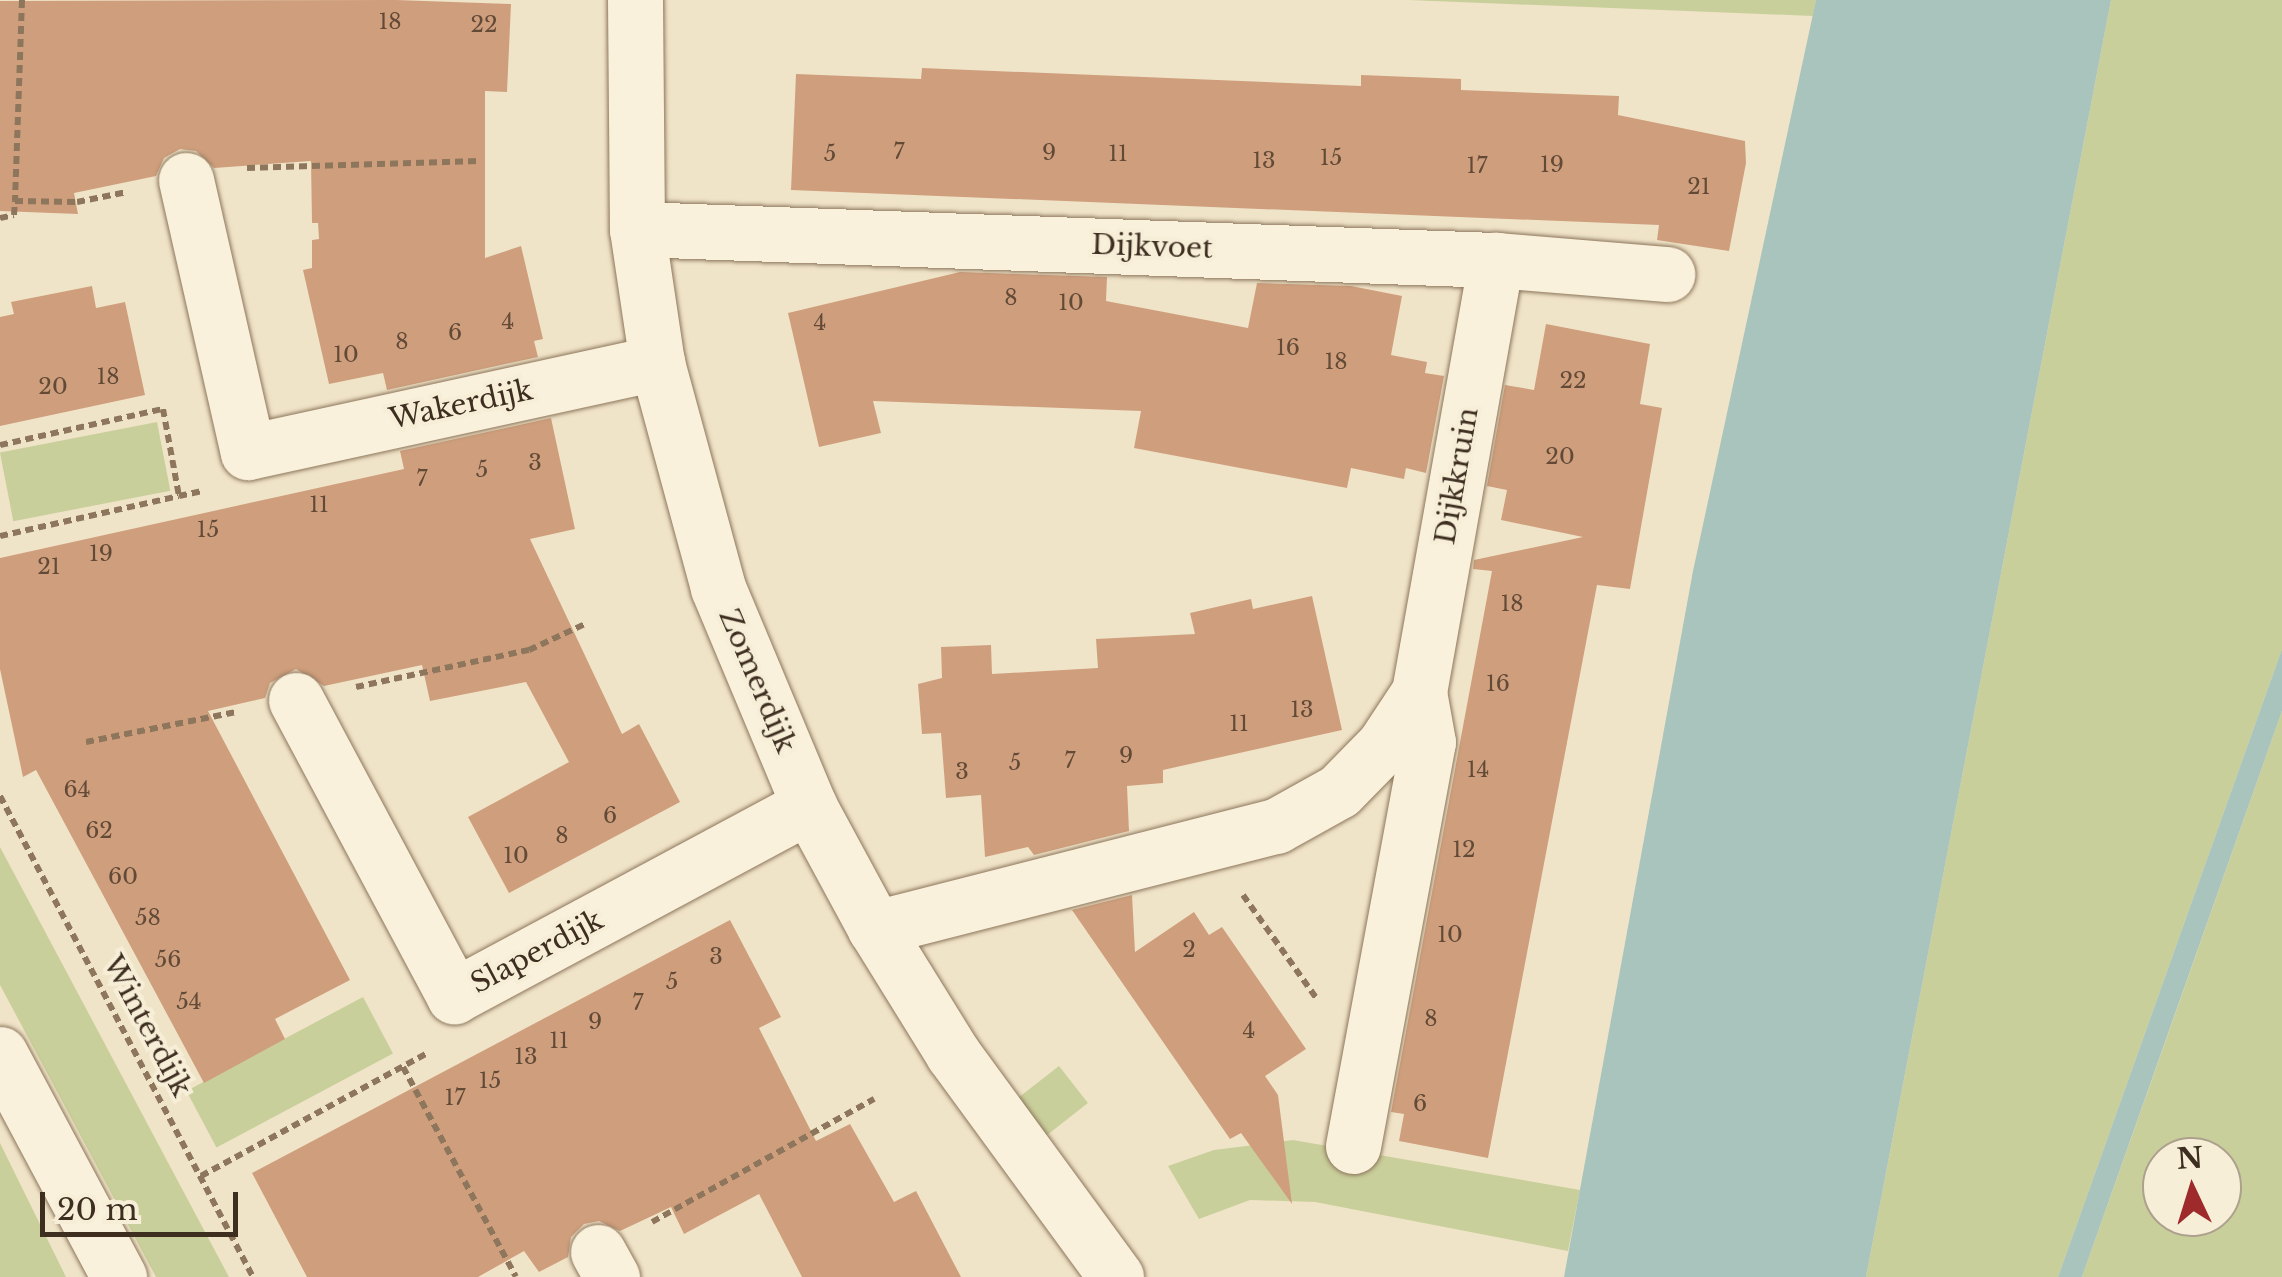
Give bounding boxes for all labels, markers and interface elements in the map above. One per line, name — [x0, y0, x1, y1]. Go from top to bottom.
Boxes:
house number: 18 — [378, 9, 402, 35]
house number: 22 — [470, 12, 498, 38]
house number: 7 — [893, 139, 905, 165]
house number: 9 — [1042, 140, 1056, 166]
house number: 5 — [824, 141, 836, 167]
house number: 11 — [1108, 141, 1128, 167]
house number: 15 — [1320, 145, 1342, 171]
house number: 13 — [1252, 148, 1276, 174]
house number: 19 — [1540, 152, 1564, 178]
house number: 17 — [1467, 153, 1487, 179]
house number: 21 — [1687, 174, 1711, 200]
street label: Dijkvoet — [1091, 228, 1213, 266]
house number: 8 — [1004, 285, 1018, 311]
house number: 10 — [1058, 290, 1084, 316]
house number: 4 — [502, 309, 514, 335]
house number: 4 — [814, 310, 826, 336]
house number: 6 — [448, 320, 462, 346]
house number: 8 — [395, 329, 409, 355]
house number: 16 — [1276, 335, 1300, 361]
house number: 10 — [333, 342, 359, 368]
house number: 18 — [1324, 349, 1348, 375]
house number: 18 — [96, 364, 120, 390]
house number: 22 — [1559, 368, 1587, 394]
street label: Wakerdijk — [386, 373, 536, 437]
house number: 20 — [38, 374, 68, 400]
street label: Dijkkruin — [1428, 405, 1486, 547]
house number: 20 — [1545, 444, 1575, 470]
house number: 3 — [528, 450, 542, 476]
house number: 5 — [476, 457, 488, 483]
house number: 7 — [416, 466, 428, 492]
house number: 11 — [309, 492, 329, 518]
house number: 15 — [197, 517, 219, 543]
house number: 19 — [89, 541, 113, 567]
house number: 21 — [37, 554, 61, 580]
house number: 18 — [1500, 591, 1524, 617]
street label: Zomerdijk — [712, 604, 802, 758]
house number: 16 — [1486, 671, 1510, 697]
house number: 13 — [1290, 697, 1314, 723]
house number: 11 — [1229, 711, 1249, 737]
house number: 9 — [1119, 743, 1133, 769]
house number: 7 — [1064, 748, 1076, 774]
house number: 5 — [1009, 750, 1021, 776]
house number: 14 — [1467, 757, 1489, 783]
house number: 3 — [955, 759, 969, 785]
house number: 64 — [63, 777, 91, 803]
house number: 6 — [603, 803, 617, 829]
house number: 62 — [85, 818, 113, 844]
house number: 8 — [555, 823, 569, 849]
house number: 12 — [1452, 837, 1476, 863]
house number: 10 — [503, 843, 529, 869]
house number: 60 — [108, 864, 138, 890]
street label: Slaperdijk — [465, 903, 609, 1001]
house number: 58 — [135, 905, 161, 931]
house number: 10 — [1437, 922, 1463, 948]
house number: 2 — [1182, 937, 1196, 963]
house number: 3 — [709, 944, 723, 970]
house number: 56 — [155, 947, 181, 973]
street label: Winterdijk — [96, 949, 198, 1103]
house number: 5 — [666, 969, 678, 995]
house number: 54 — [176, 989, 202, 1015]
house number: 7 — [632, 990, 644, 1016]
house number: 8 — [1424, 1006, 1438, 1032]
house number: 9 — [588, 1009, 602, 1035]
house number: 4 — [1243, 1018, 1255, 1044]
house number: 11 — [549, 1028, 569, 1054]
house number: 13 — [514, 1044, 538, 1070]
house number: 15 — [479, 1068, 501, 1094]
house number: 17 — [445, 1085, 465, 1111]
house number: 6 — [1413, 1091, 1427, 1117]
north arrow — [2142, 1137, 2242, 1237]
text: N — [2176, 1140, 2204, 1177]
scale bar — [45, 1172, 242, 1234]
text: 20 m — [57, 1191, 138, 1228]

